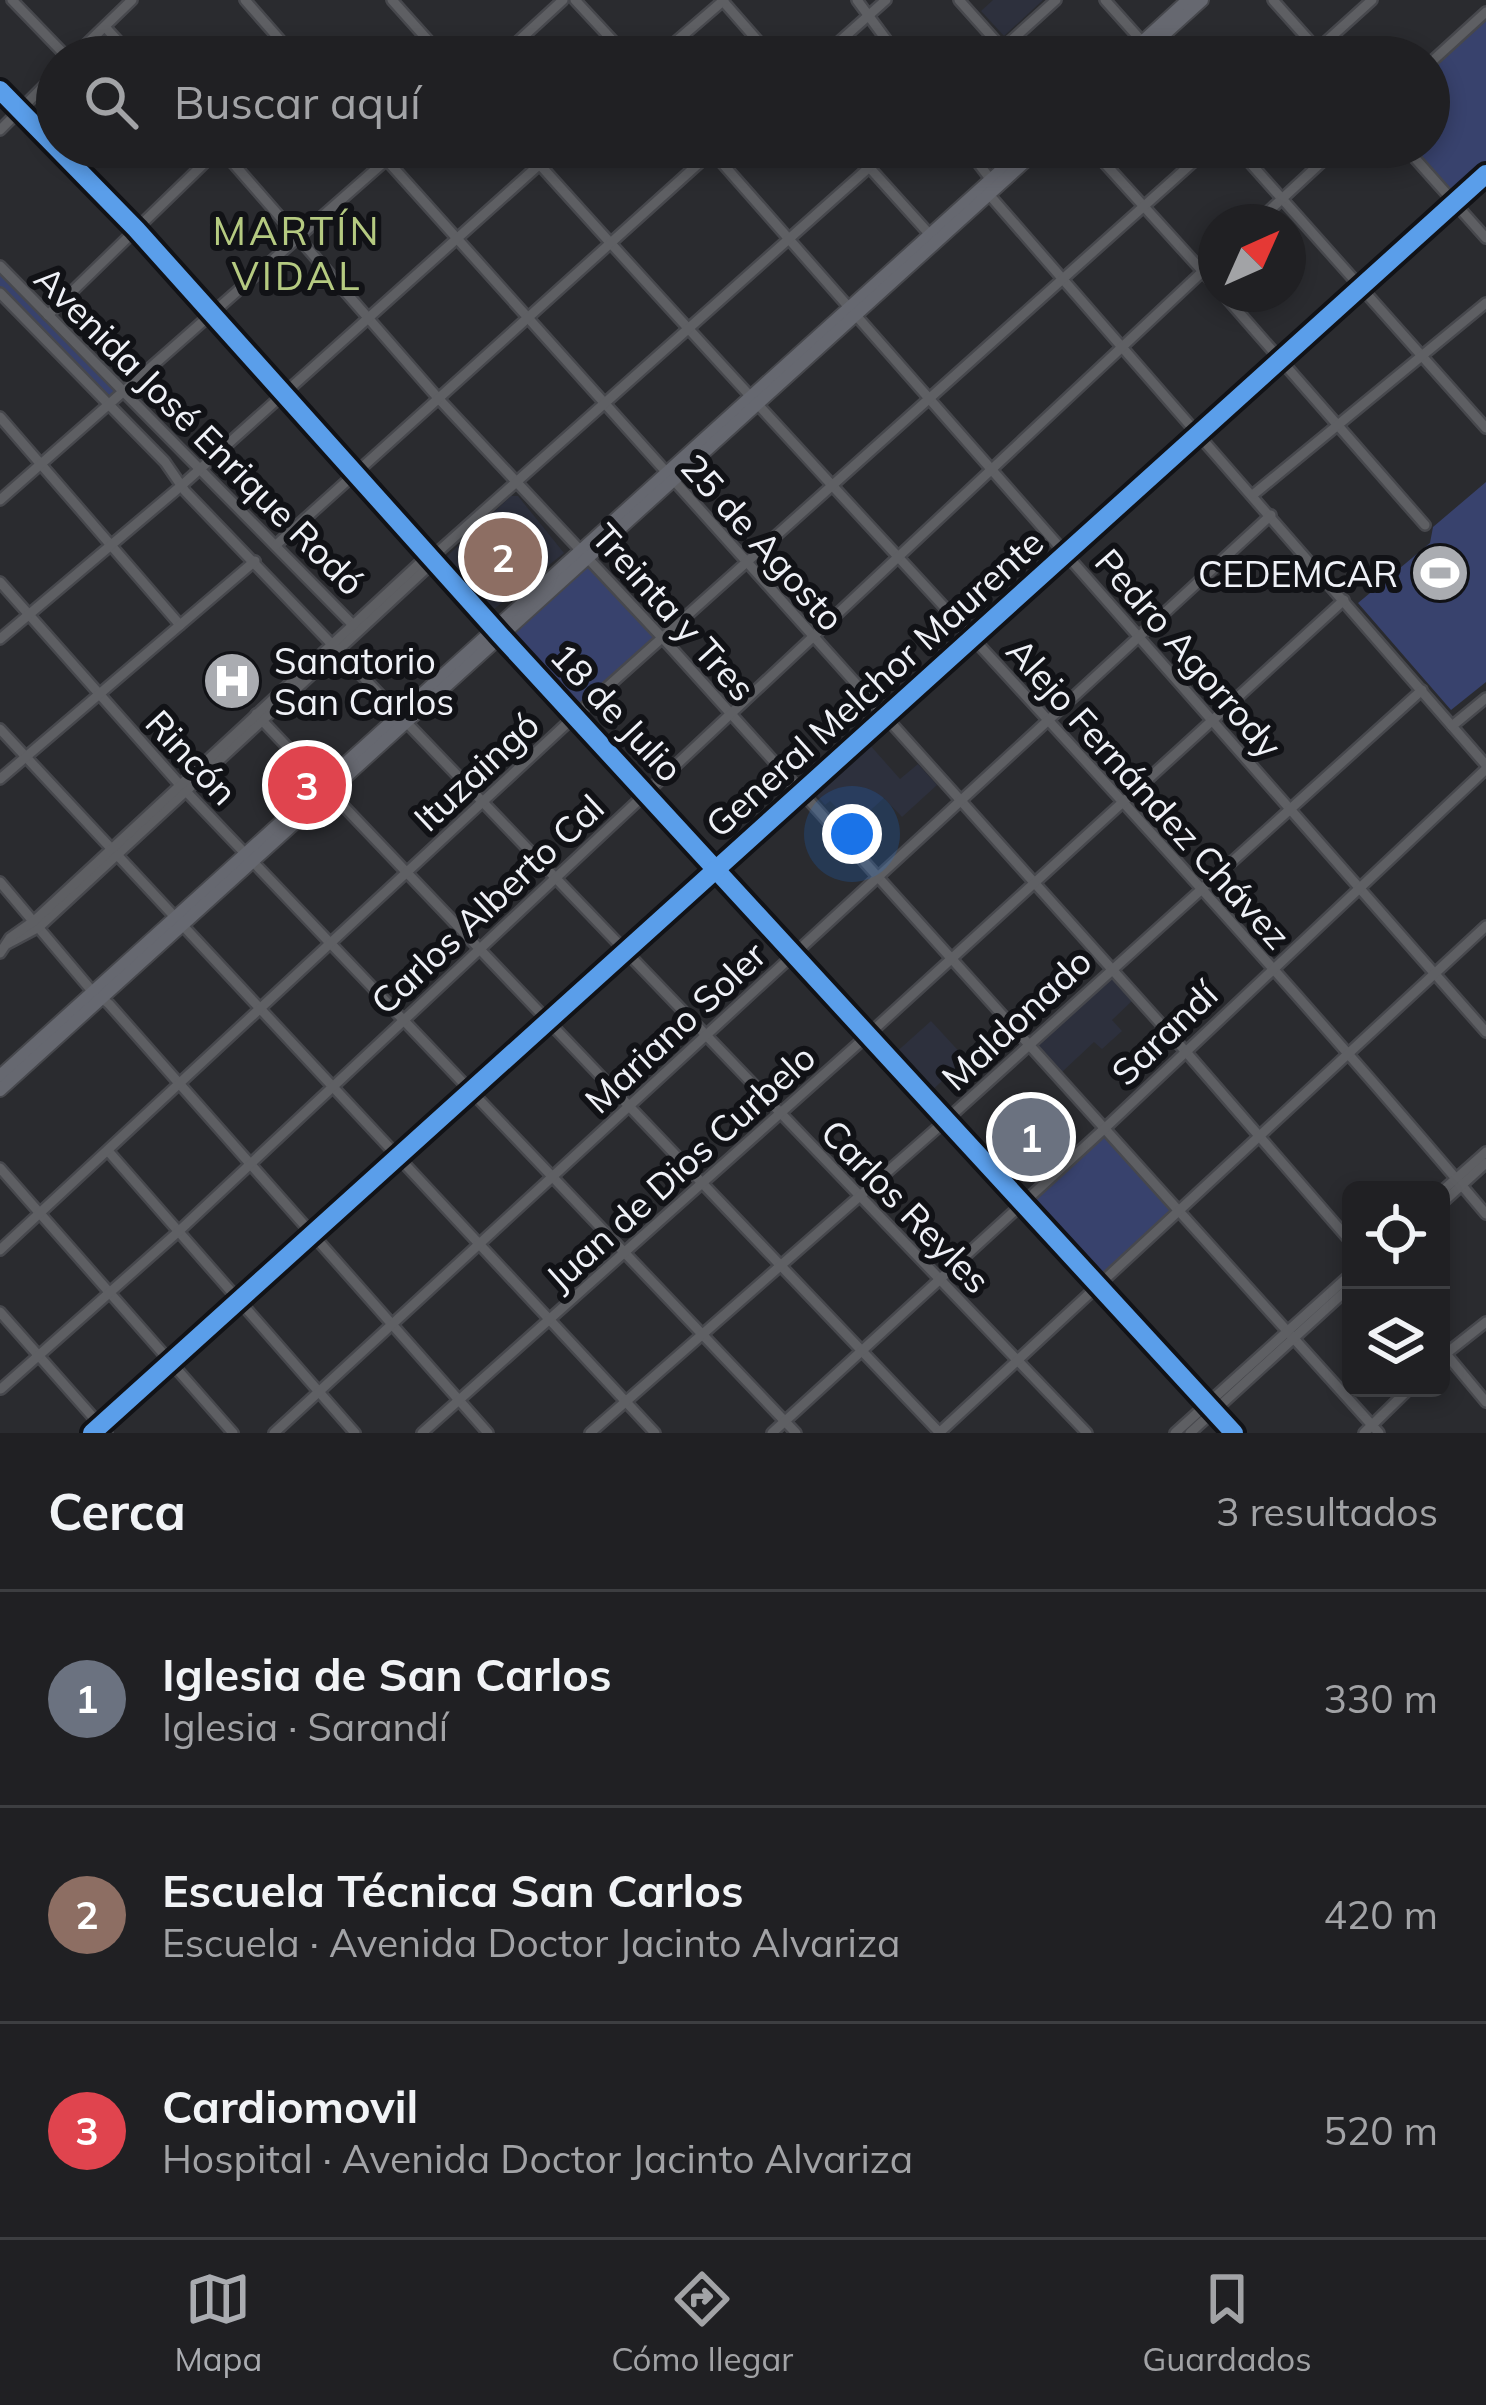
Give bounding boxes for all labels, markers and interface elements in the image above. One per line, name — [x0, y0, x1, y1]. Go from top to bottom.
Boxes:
search box — [36, 36, 1450, 168]
icon: search — [78, 69, 144, 135]
text: Buscar aquí — [174, 74, 421, 130]
north arrow — [1198, 204, 1306, 312]
district label: MARTÍN VIDAL — [212, 206, 382, 300]
street label: Avenida José Enrique Rodó — [26, 256, 374, 604]
street label: 25 de Agosto — [672, 444, 854, 640]
pin: 2 — [464, 512, 542, 602]
street label: Treinta y Tres — [583, 514, 765, 710]
street label: General Melchor Maurente — [696, 519, 1052, 847]
street label: Pedro Agorrody — [1086, 539, 1292, 767]
sports icon: CEDEMCAR — [1409, 542, 1471, 604]
place label: CEDEMCAR — [1198, 551, 1398, 596]
street label: Alejo Fernández Chávez — [998, 628, 1300, 958]
street label: 18 de Julio — [541, 633, 693, 791]
place label: Sanatorio San Carlos — [274, 638, 454, 724]
hospital icon: Sanatorio San Carlos — [201, 650, 263, 712]
street label: Rincón — [137, 700, 247, 814]
street label: Ituzaingó — [404, 702, 548, 840]
pin: 3 — [268, 740, 346, 830]
street label: Carlos Alberto Cal — [361, 785, 613, 1023]
your location — [822, 804, 882, 864]
street label: Mariano Soler — [575, 932, 775, 1122]
street label: Maldonado — [932, 938, 1100, 1100]
street label: Sarandí — [1102, 970, 1228, 1094]
street label: Juan de Dios Curbelo — [536, 1034, 824, 1300]
pin: 1 — [992, 1092, 1070, 1182]
street label: Carlos Reyles — [812, 1110, 1000, 1302]
map controls — [1342, 1181, 1450, 1397]
button: locate — [1342, 1181, 1450, 1289]
button: layers — [1342, 1289, 1450, 1397]
text: Cerca — [48, 1479, 186, 1543]
text: 3 resultados — [1216, 1487, 1438, 1536]
text: Iglesia de San Carlos — [162, 1646, 612, 1702]
text: 1 — [75, 1674, 99, 1723]
text: 330 m — [1323, 1674, 1438, 1723]
text: Iglesia · Sarandí — [162, 1702, 448, 1751]
text: Escuela Técnica San Carlos — [162, 1862, 744, 1918]
text: 2 — [75, 1890, 99, 1939]
text: 420 m — [1323, 1890, 1438, 1939]
text: Escuela · Avenida Doctor Jacinto Alvariza — [162, 1918, 900, 1967]
text: Cardiomovil — [162, 2078, 418, 2134]
text: 3 — [75, 2106, 99, 2155]
text: 520 m — [1323, 2106, 1438, 2155]
text: Hospital · Avenida Doctor Jacinto Alvariza — [162, 2134, 913, 2183]
tab: Mapa — [174, 2266, 262, 2379]
tab: Cómo llegar — [611, 2266, 793, 2379]
tab: Guardados — [1142, 2266, 1312, 2379]

